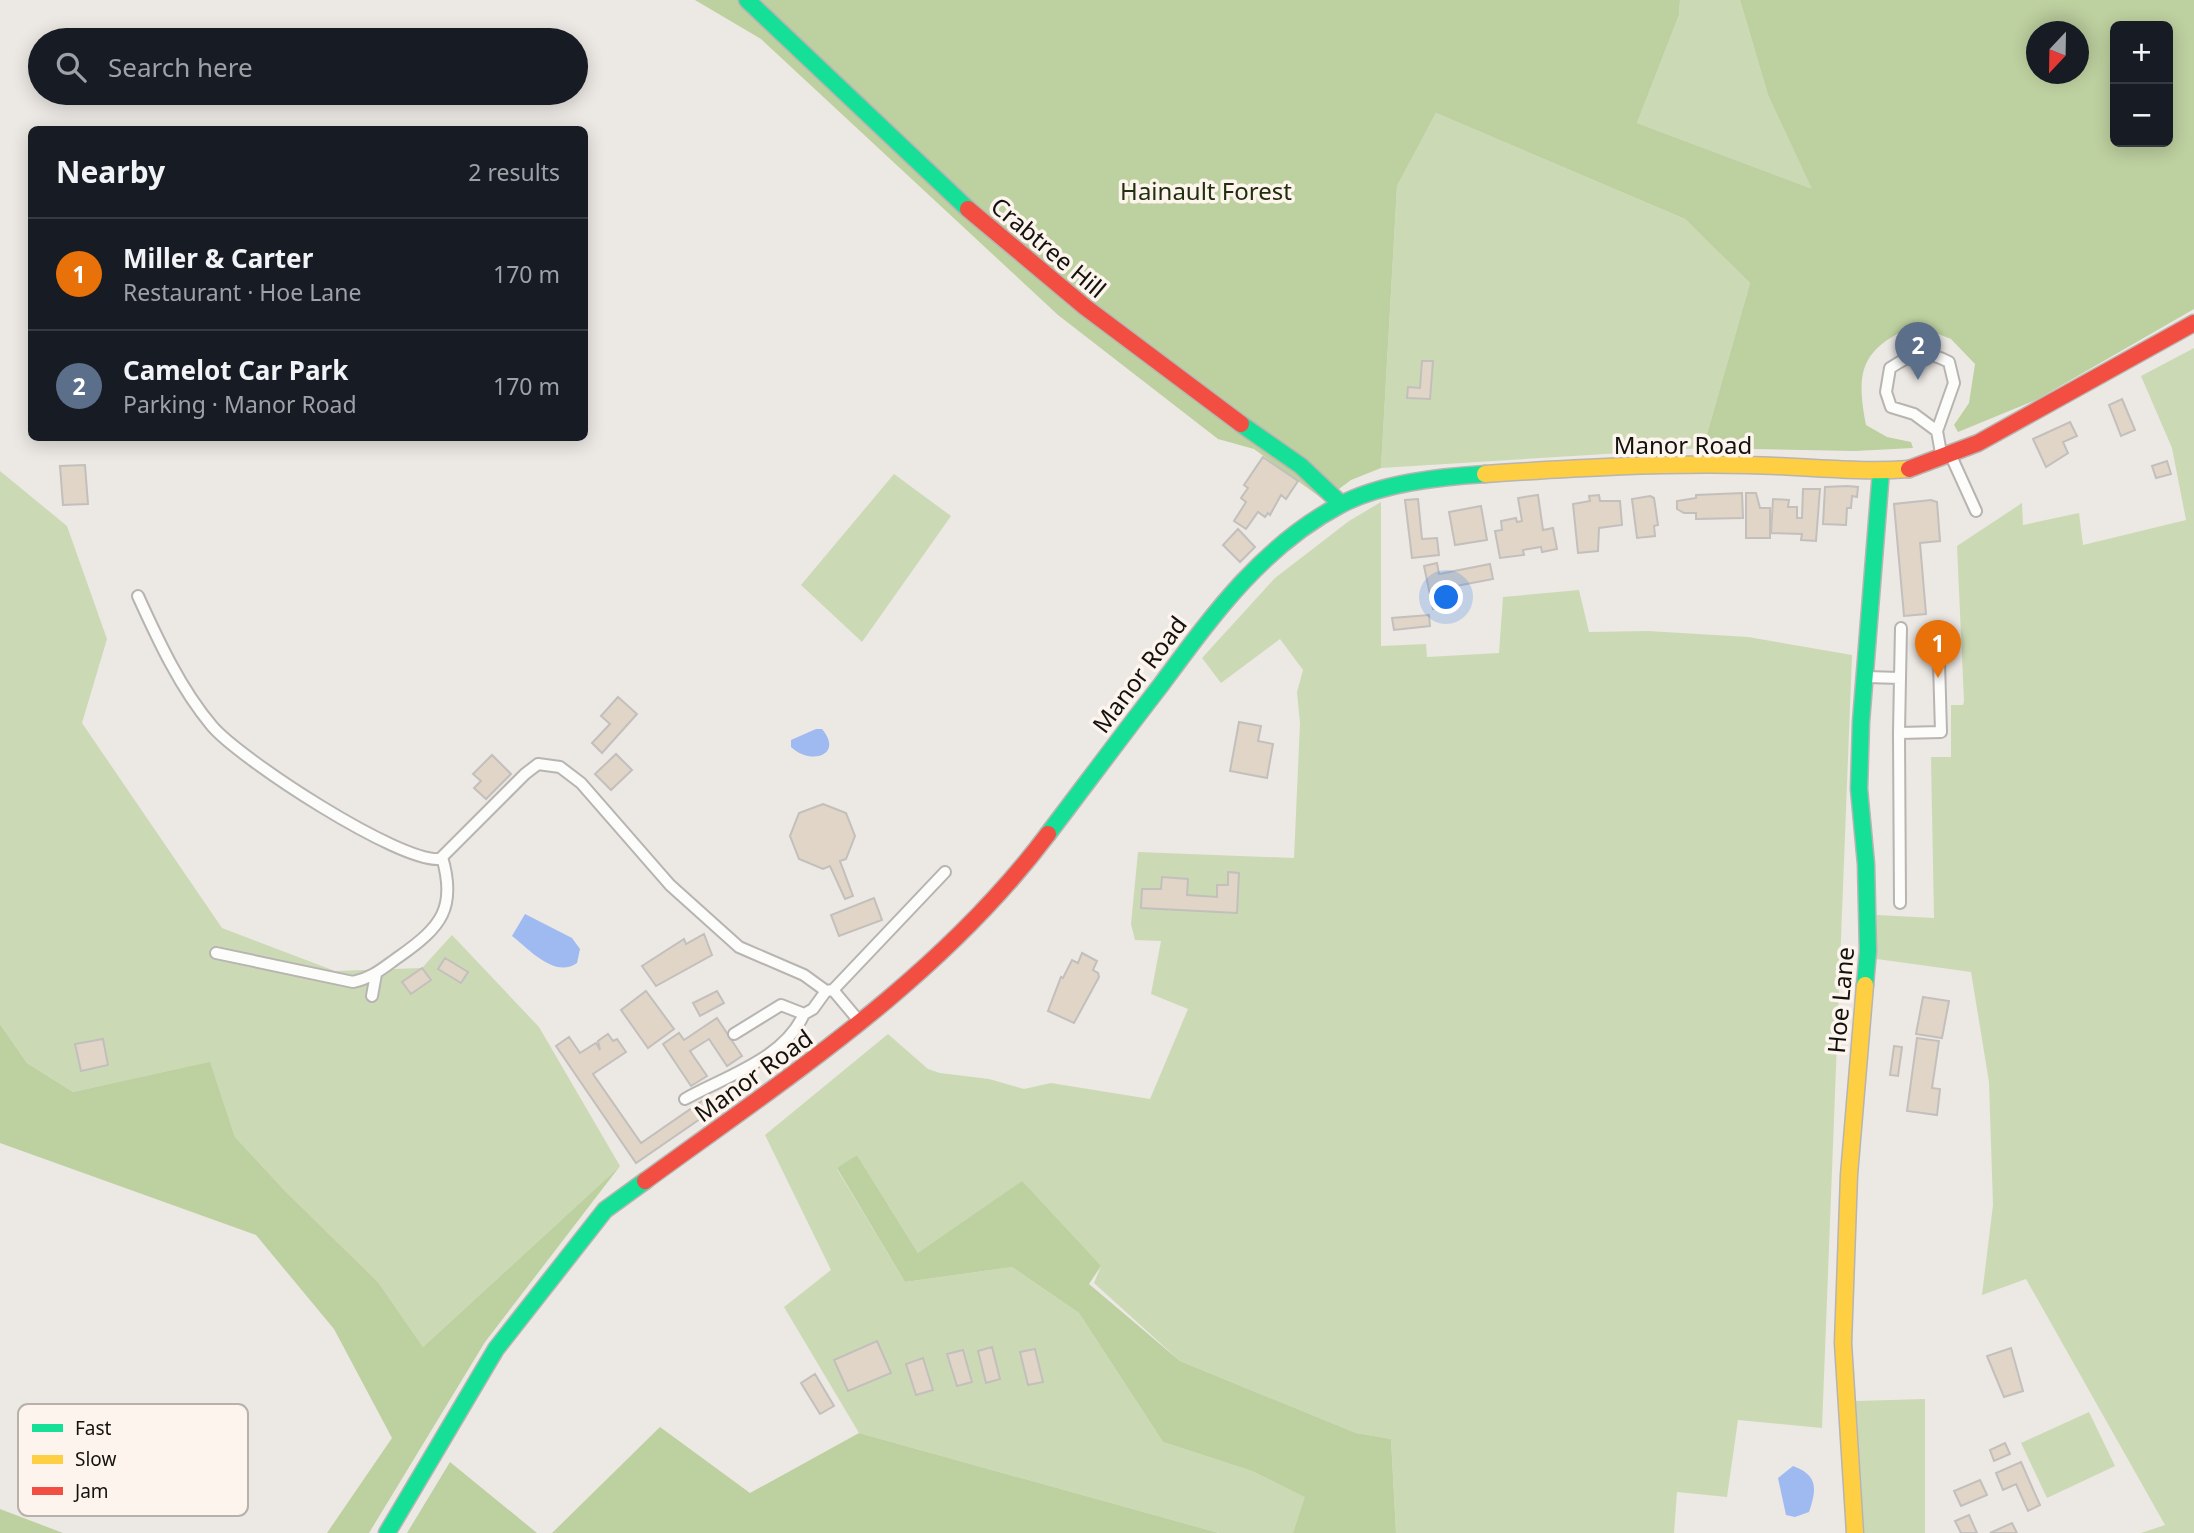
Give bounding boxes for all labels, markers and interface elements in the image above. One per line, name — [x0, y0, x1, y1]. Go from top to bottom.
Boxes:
north arrow — [2026, 21, 2089, 84]
map controls — [2110, 21, 2173, 147]
button: + — [2110, 21, 2173, 84]
search box — [28, 28, 588, 105]
icon: search — [52, 48, 90, 86]
text: Search here — [108, 49, 253, 85]
button: − — [2110, 84, 2173, 147]
text: Nearby — [56, 151, 165, 192]
text: 2 results — [468, 156, 560, 188]
park label: Hainault Forest — [1120, 174, 1292, 207]
street label: Crabtree Hill — [985, 189, 1113, 305]
text: Miller & Carter — [123, 240, 313, 276]
text: 1 — [72, 258, 86, 290]
text: 170 m — [493, 258, 560, 290]
text: Restaurant · Hoe Lane — [123, 276, 361, 308]
pin: 2 — [1895, 322, 1941, 380]
text: Camelot Car Park — [123, 352, 348, 388]
text: 2 — [72, 370, 86, 402]
text: 170 m — [493, 370, 560, 402]
text: Parking · Manor Road — [123, 388, 357, 420]
street label: Manor Road — [1614, 428, 1752, 461]
your location — [1429, 580, 1463, 614]
street label: Manor Road — [1084, 609, 1194, 739]
pin: 1 — [1915, 620, 1961, 678]
street label: Hoe Lane — [1819, 946, 1861, 1054]
street label: Manor Road — [687, 1021, 819, 1129]
legend — [18, 1404, 248, 1516]
text: Fast — [75, 1415, 112, 1441]
text: Slow — [75, 1446, 116, 1472]
text: Jam — [73, 1478, 109, 1504]

